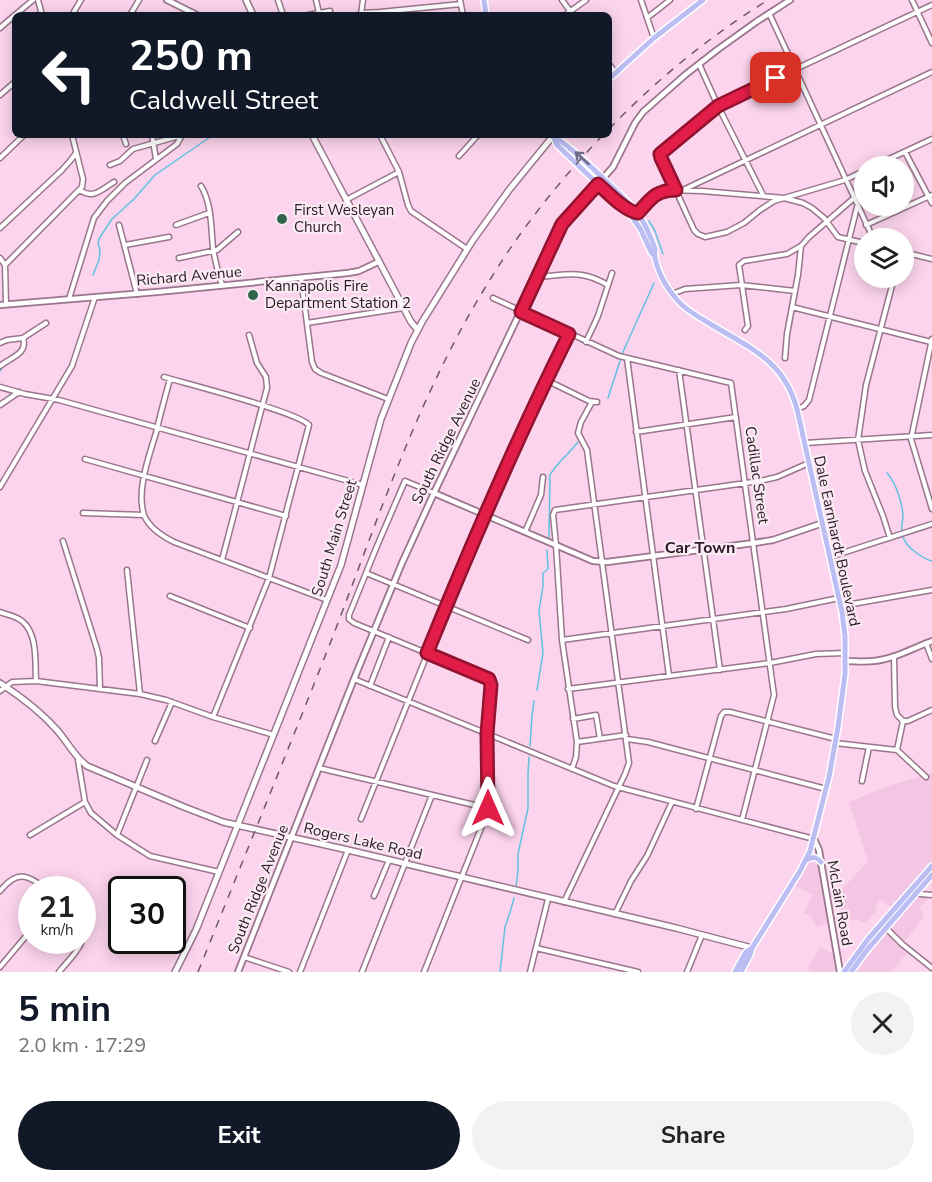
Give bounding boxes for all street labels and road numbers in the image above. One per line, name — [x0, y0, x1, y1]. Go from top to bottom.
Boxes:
street label: Richard Avenue — [135, 261, 243, 291]
street label: South Ridge Avenue — [407, 375, 485, 507]
street label: Cadillac Street — [740, 425, 774, 526]
street label: Dale Earnhardt Boulevard — [809, 454, 865, 628]
street label: South Main Street — [307, 476, 361, 599]
street label: Rogers Lake Road — [302, 818, 424, 864]
street label: South Ridge Avenue — [223, 821, 293, 957]
street label: McLain Road — [823, 859, 857, 947]

